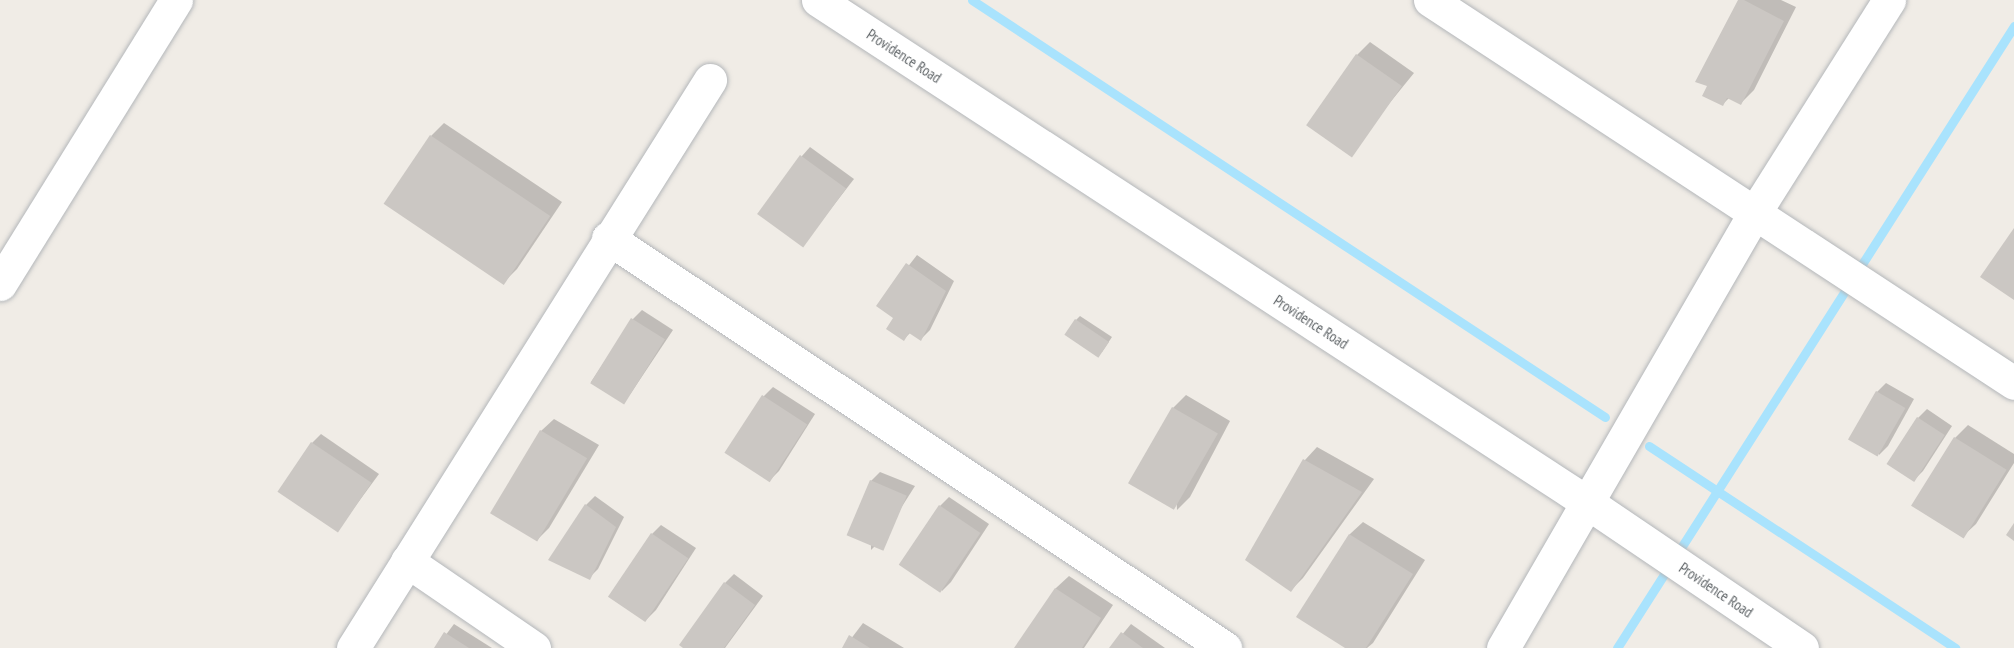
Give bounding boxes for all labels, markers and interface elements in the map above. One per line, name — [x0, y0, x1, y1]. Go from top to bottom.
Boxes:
street label: Providence Road — [863, 25, 945, 87]
street label: Providence Road — [1270, 291, 1352, 353]
street label: Providence Road — [1676, 559, 1756, 621]

